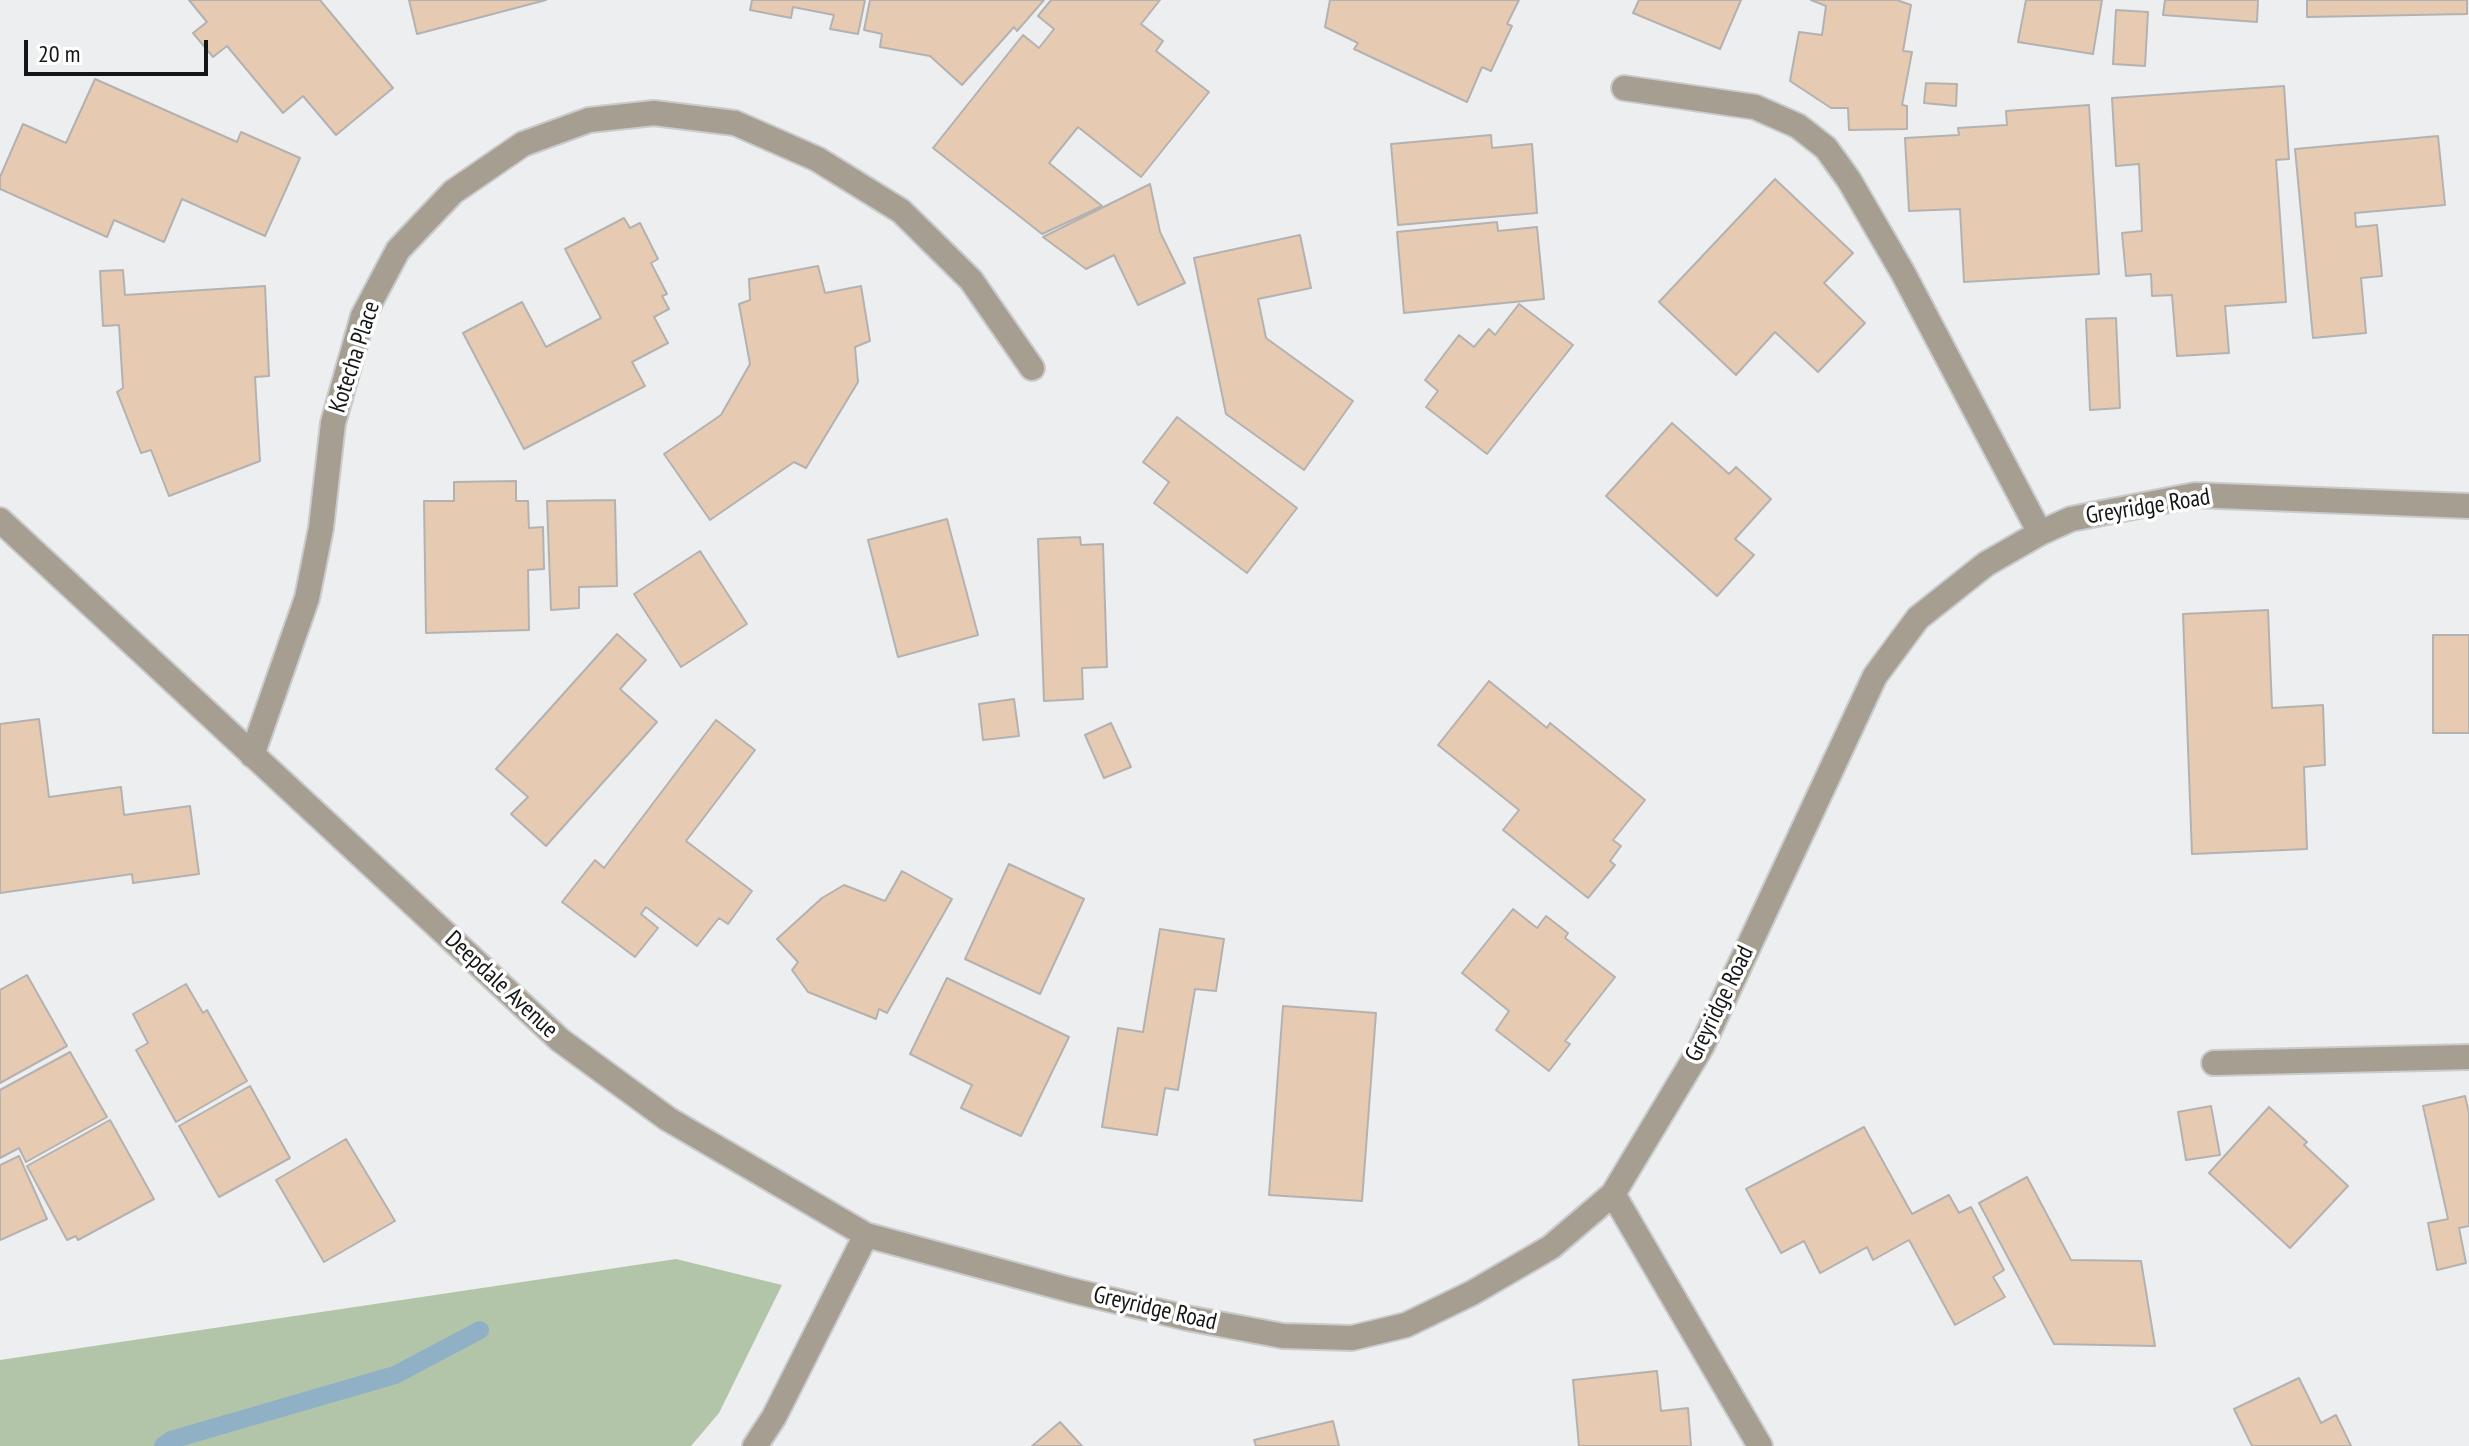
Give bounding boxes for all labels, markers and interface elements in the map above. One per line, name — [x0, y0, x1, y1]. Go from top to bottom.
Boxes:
scale bar — [28, 24, 212, 74]
text: 20 m — [38, 38, 80, 69]
street label: Kotecha Place — [323, 298, 387, 416]
street label: Greyridge Road — [2084, 483, 2212, 531]
street label: Deepdale Avenue — [439, 925, 563, 1045]
street label: Greyridge Road — [1680, 941, 1760, 1067]
street label: Greyridge Road — [1091, 1281, 1219, 1337]

